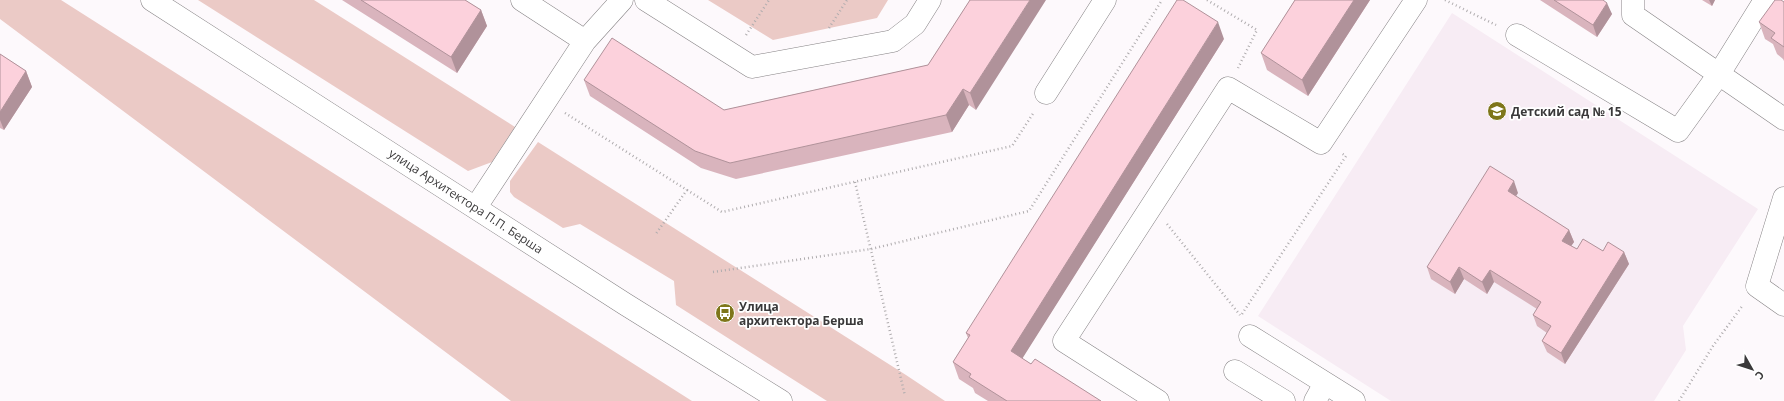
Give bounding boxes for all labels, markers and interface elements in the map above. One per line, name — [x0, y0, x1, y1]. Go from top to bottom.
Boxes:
school or university icon: Детский сад № 15 — [1486, 100, 1508, 122]
place label: Детский сад № 15 — [1511, 103, 1622, 120]
street label: улица Архитектора П.П. Берша — [386, 145, 546, 257]
place label: Улица архитектора Берша — [739, 298, 864, 329]
bus stop icon: Улица архитектора Берша — [714, 302, 736, 324]
north arrow — [1732, 349, 1772, 389]
text: С — [1752, 368, 1768, 383]

